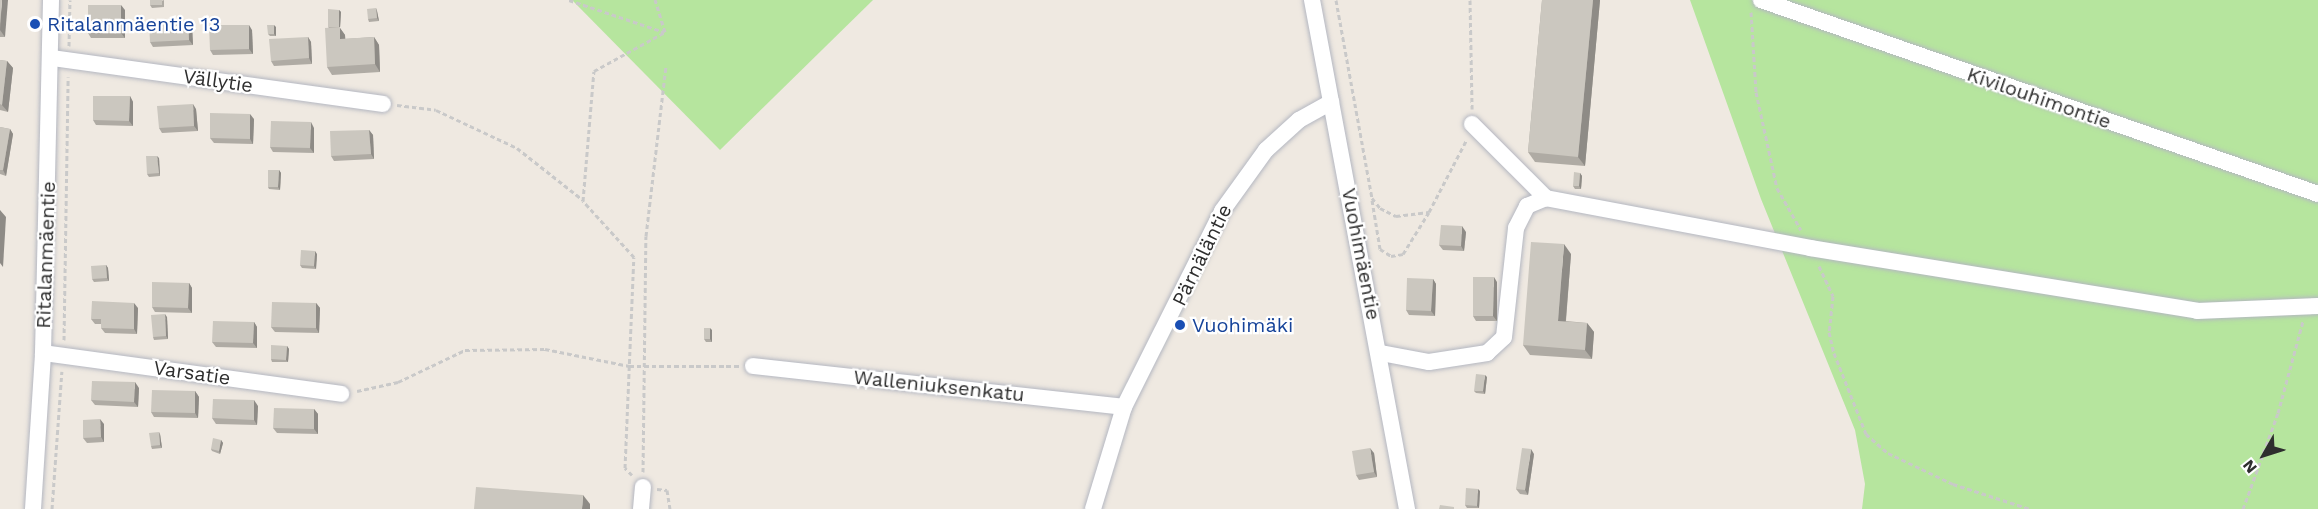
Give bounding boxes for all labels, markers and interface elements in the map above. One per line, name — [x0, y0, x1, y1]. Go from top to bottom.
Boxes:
place label: Ritalanmäentie 13 — [47, 12, 221, 36]
marker: Ritalanmäentie 13 — [28, 17, 42, 31]
street label: Kivilouhimontie — [1964, 62, 2114, 134]
street label: Vällytie — [181, 64, 255, 98]
street label: Ritalanmäentie — [31, 181, 61, 329]
street label: Vuohimäentie — [1336, 186, 1386, 322]
street label: Pärnäläntie — [1167, 200, 1237, 310]
place label: Vuohimäki — [1192, 313, 1293, 337]
marker: Vuohimäki — [1173, 318, 1187, 332]
street label: Varsatie — [152, 356, 232, 390]
street label: Walleniuksenkatu — [852, 365, 1026, 407]
north arrow — [2234, 425, 2294, 485]
text: N — [2239, 456, 2261, 477]

